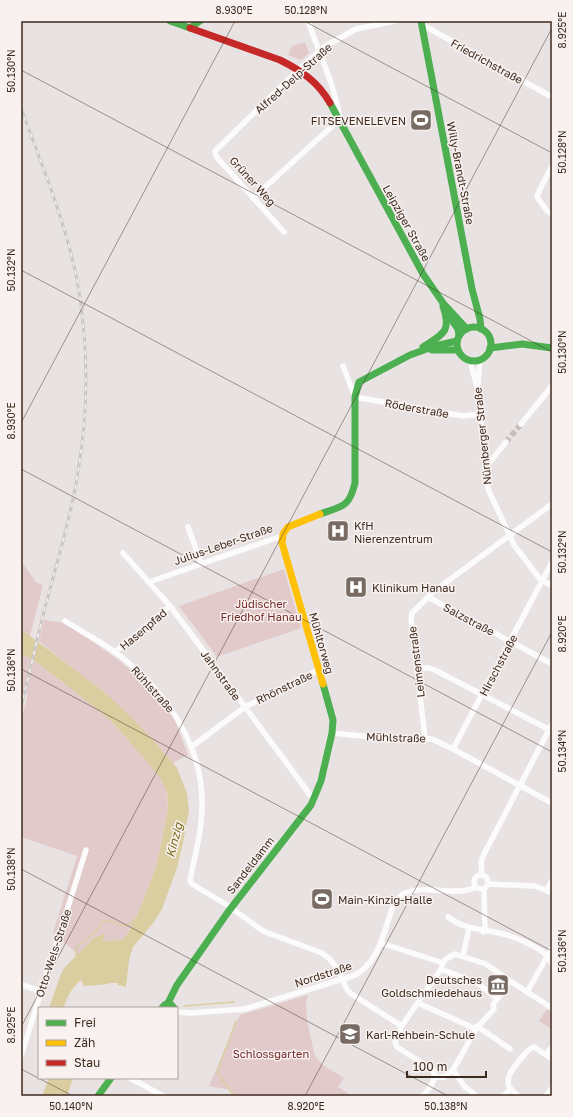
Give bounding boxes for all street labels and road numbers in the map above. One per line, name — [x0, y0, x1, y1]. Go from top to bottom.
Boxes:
street label: Friedrichstraße — [449, 36, 525, 86]
street label: Alfred-Delp-Straße — [252, 40, 334, 116]
street label: Willy-Brandt-Straße — [445, 120, 477, 226]
street label: Grüner Weg — [227, 154, 279, 208]
street label: Leipziger Straße — [381, 183, 433, 263]
street label: Nürnberger Straße — [470, 387, 494, 485]
street label: Röderstraße — [384, 396, 450, 420]
street label: Julius-Leber-Straße — [172, 521, 274, 567]
street label: Salzstraße — [441, 600, 497, 638]
street label: Hasenpfad — [117, 606, 169, 652]
street label: Mühltorweg — [307, 611, 337, 675]
street label: Leimenstraße — [405, 626, 427, 698]
street label: Hirschstraße — [476, 632, 520, 698]
street label: Jahnstraße — [198, 647, 244, 703]
street label: Rühlstraße — [129, 663, 177, 715]
street label: Rhönstraße — [254, 668, 314, 706]
street label: Mühlstraße — [366, 729, 426, 745]
street label: Sandeldamm — [224, 834, 276, 896]
street label: Otto-Wels-Straße — [33, 907, 73, 999]
street label: Nordstraße — [293, 959, 353, 989]

